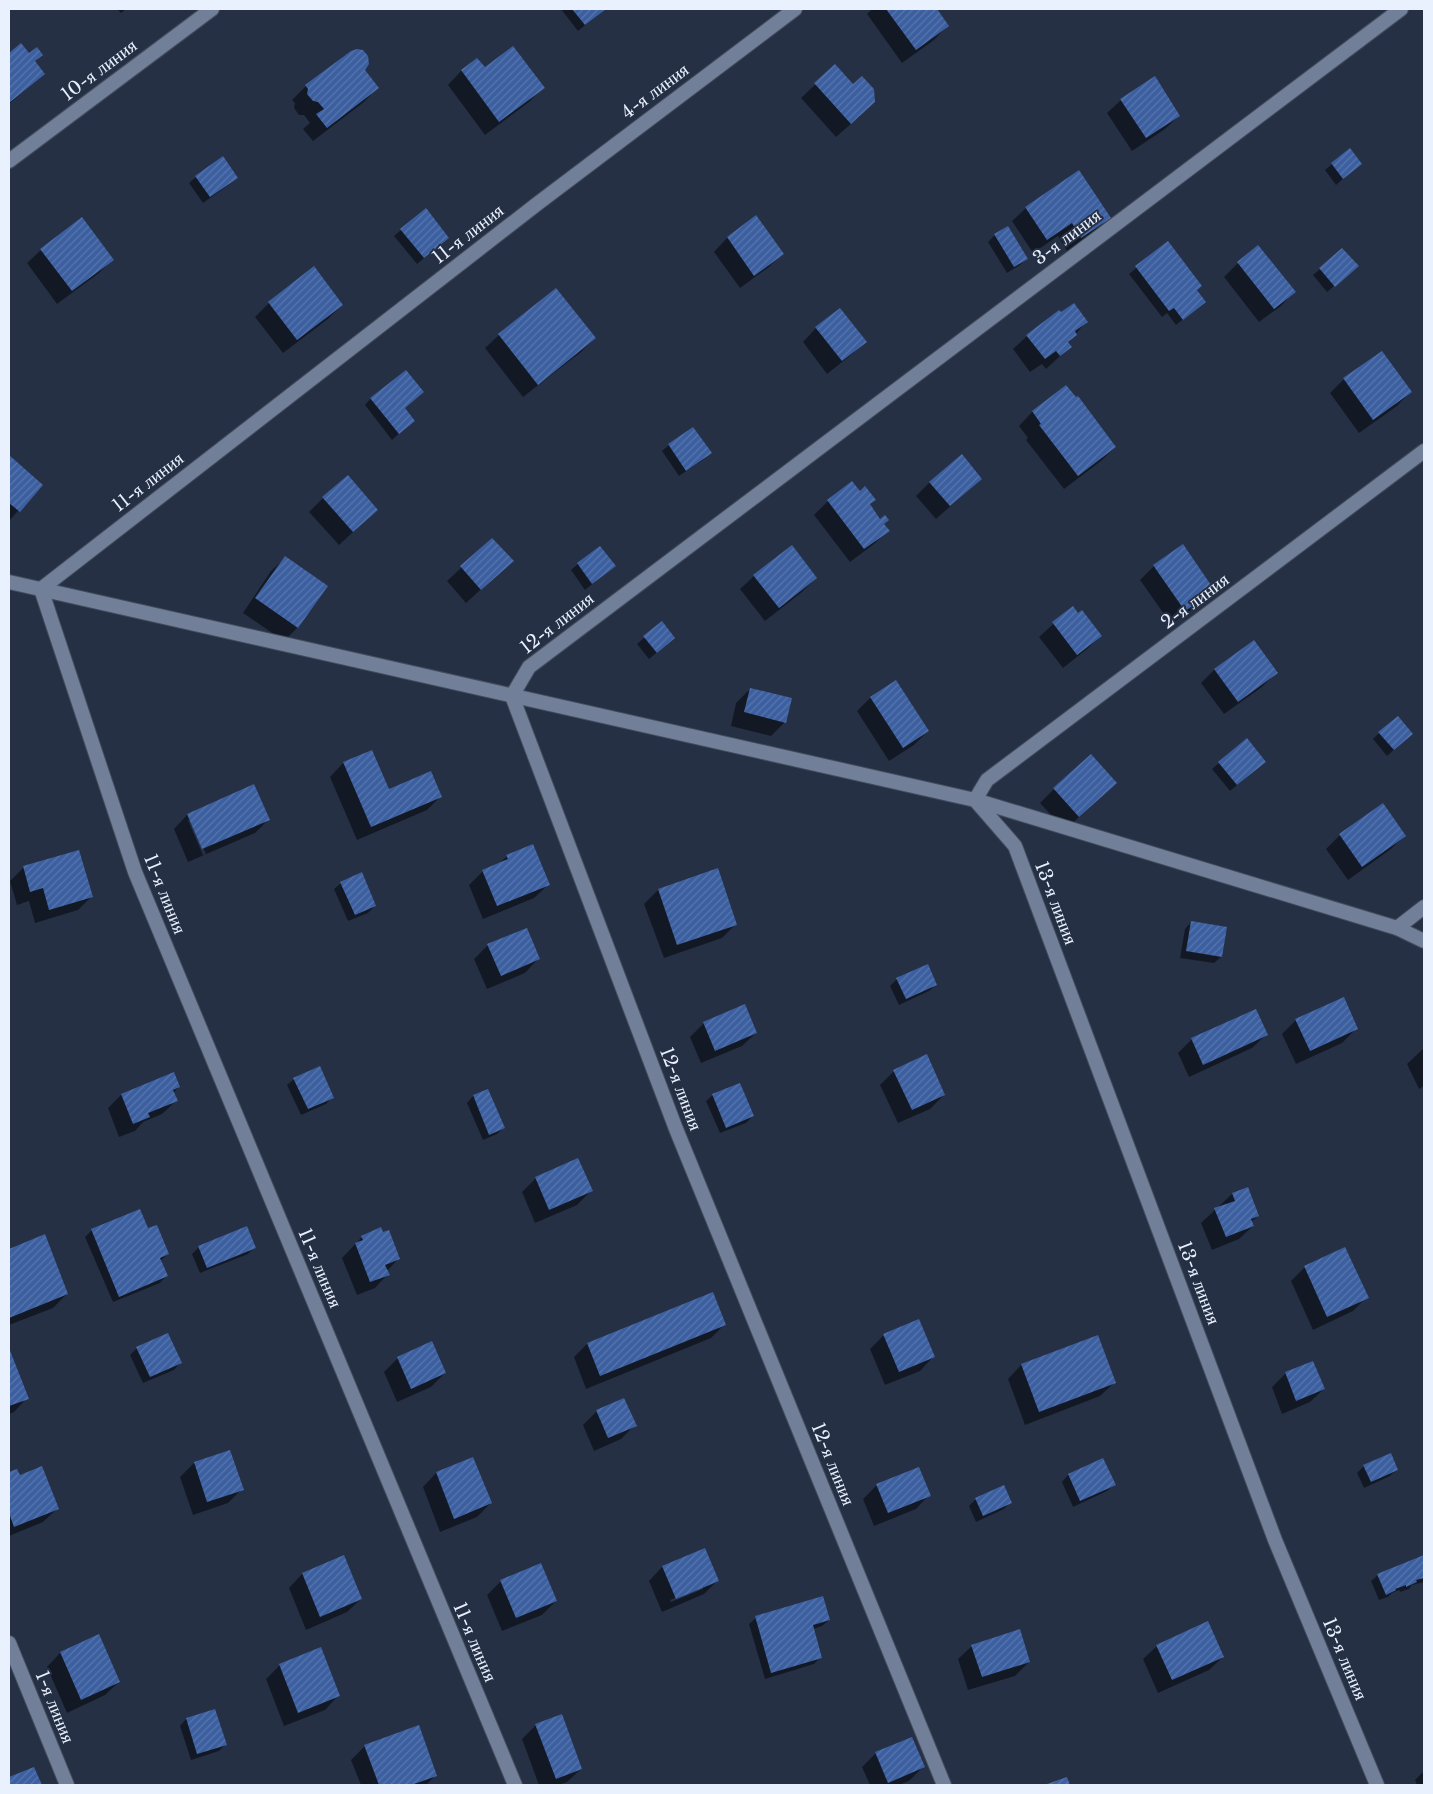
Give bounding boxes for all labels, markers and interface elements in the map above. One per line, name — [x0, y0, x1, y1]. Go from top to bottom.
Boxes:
street label: 10-я линия — [57, 34, 141, 106]
street label: 4-я линия — [617, 59, 693, 123]
street label: 11-я линия — [428, 199, 508, 269]
street label: 3-я линия — [1029, 204, 1105, 270]
street label: 11-я линия — [108, 447, 188, 517]
street label: 2-я линия — [1157, 568, 1233, 634]
street label: 12-я линия — [516, 588, 598, 658]
street label: 11-я линия — [139, 851, 191, 937]
street label: 13-я линия — [1030, 858, 1082, 948]
street label: 12-я линия — [655, 1044, 707, 1134]
street label: 11-я линия — [293, 1225, 347, 1311]
street label: 13-я линия — [1173, 1238, 1225, 1328]
street label: 12-я линия — [806, 1420, 860, 1508]
street label: 11-я линия — [448, 1599, 502, 1685]
street label: 13-я линия — [1318, 1615, 1372, 1703]
street label: 1-я линия — [31, 1668, 79, 1746]

